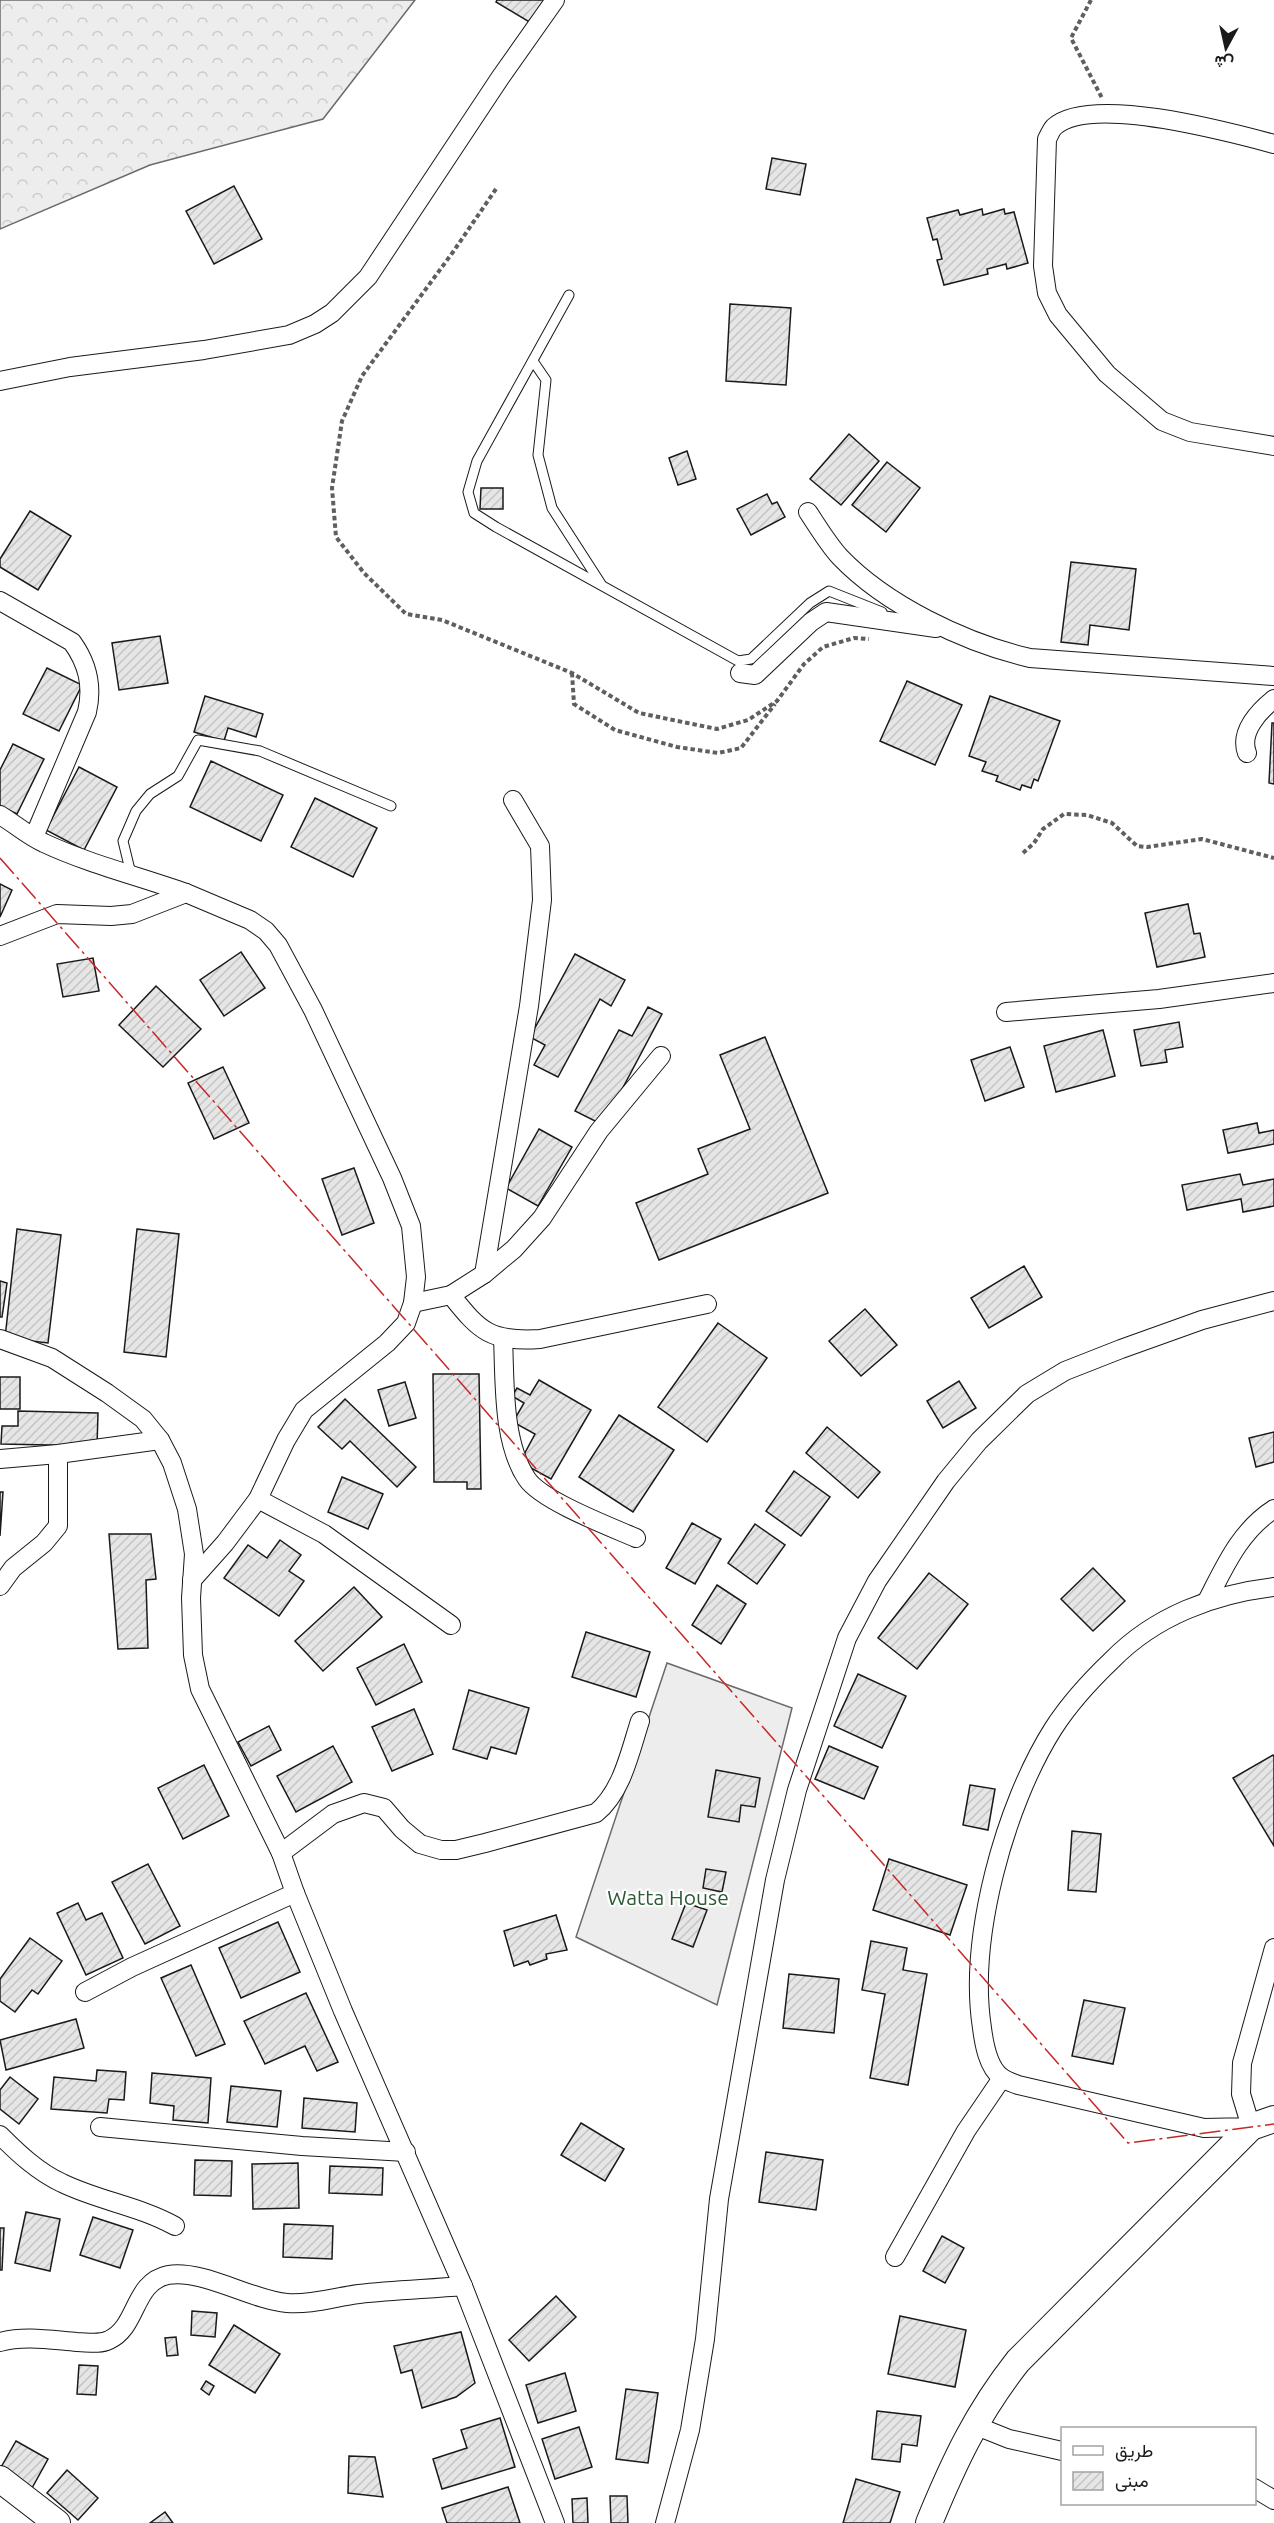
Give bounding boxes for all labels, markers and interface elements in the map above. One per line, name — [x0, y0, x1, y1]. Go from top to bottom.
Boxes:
north arrow — [1196, 18, 1256, 78]
text: ش — [1213, 52, 1235, 73]
park label: Watta House — [607, 1885, 729, 1909]
legend — [1061, 2427, 1256, 2505]
text: طريق — [1115, 2440, 1153, 2462]
text: مبنى — [1115, 2470, 1149, 2492]

